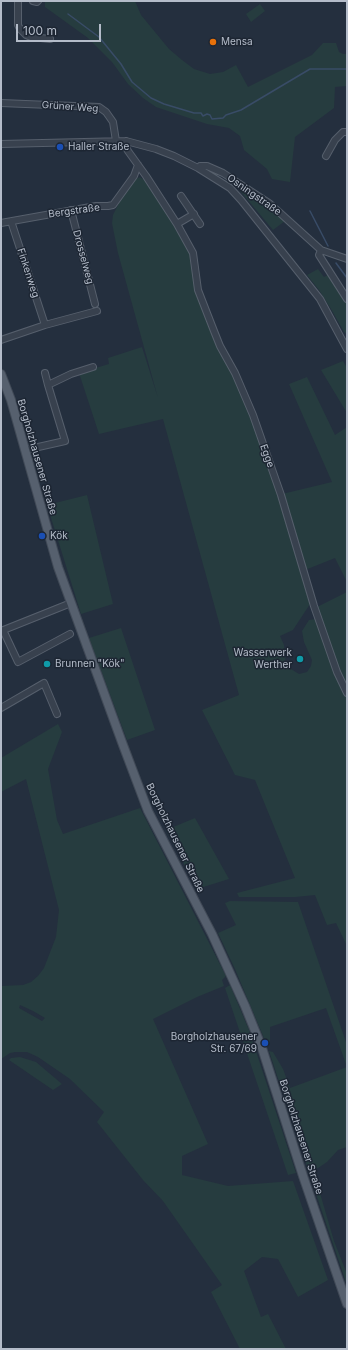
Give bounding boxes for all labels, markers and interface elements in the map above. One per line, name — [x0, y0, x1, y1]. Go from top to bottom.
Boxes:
scale bar — [18, 16, 103, 42]
text: 100 m — [23, 23, 57, 38]
place label: Mensa — [221, 36, 253, 48]
marker: Mensa — [208, 37, 218, 47]
street label: Grüner Weg — [41, 99, 99, 115]
place label: Haller Straße — [68, 141, 129, 153]
marker: Haller Straße — [55, 142, 65, 152]
street label: Osningstraße — [225, 172, 283, 218]
street label: Bergstraße — [47, 201, 101, 221]
street label: Drosselweg — [70, 229, 96, 285]
street label: Finkenweg — [14, 247, 42, 299]
street label: Borgholzhausener Straße — [15, 398, 59, 516]
street label: Egge — [257, 443, 277, 469]
place label: Kök — [50, 530, 68, 542]
marker: Kök — [37, 531, 47, 541]
place label: Wasserwerk Werther — [234, 647, 292, 670]
marker: Wasserwerk Werther — [295, 654, 305, 664]
place label: Brunnen "Kök" — [55, 658, 125, 670]
marker: Brunnen "Kök" — [42, 659, 52, 669]
street label: Borgholzhausener Straße — [143, 781, 207, 895]
place label: Borgholzhausener Str. 67/69 — [171, 1031, 257, 1054]
marker: Borgholzhausener Str. 67/69 — [260, 1038, 270, 1048]
street label: Borgholzhausener Straße — [277, 1078, 325, 1196]

